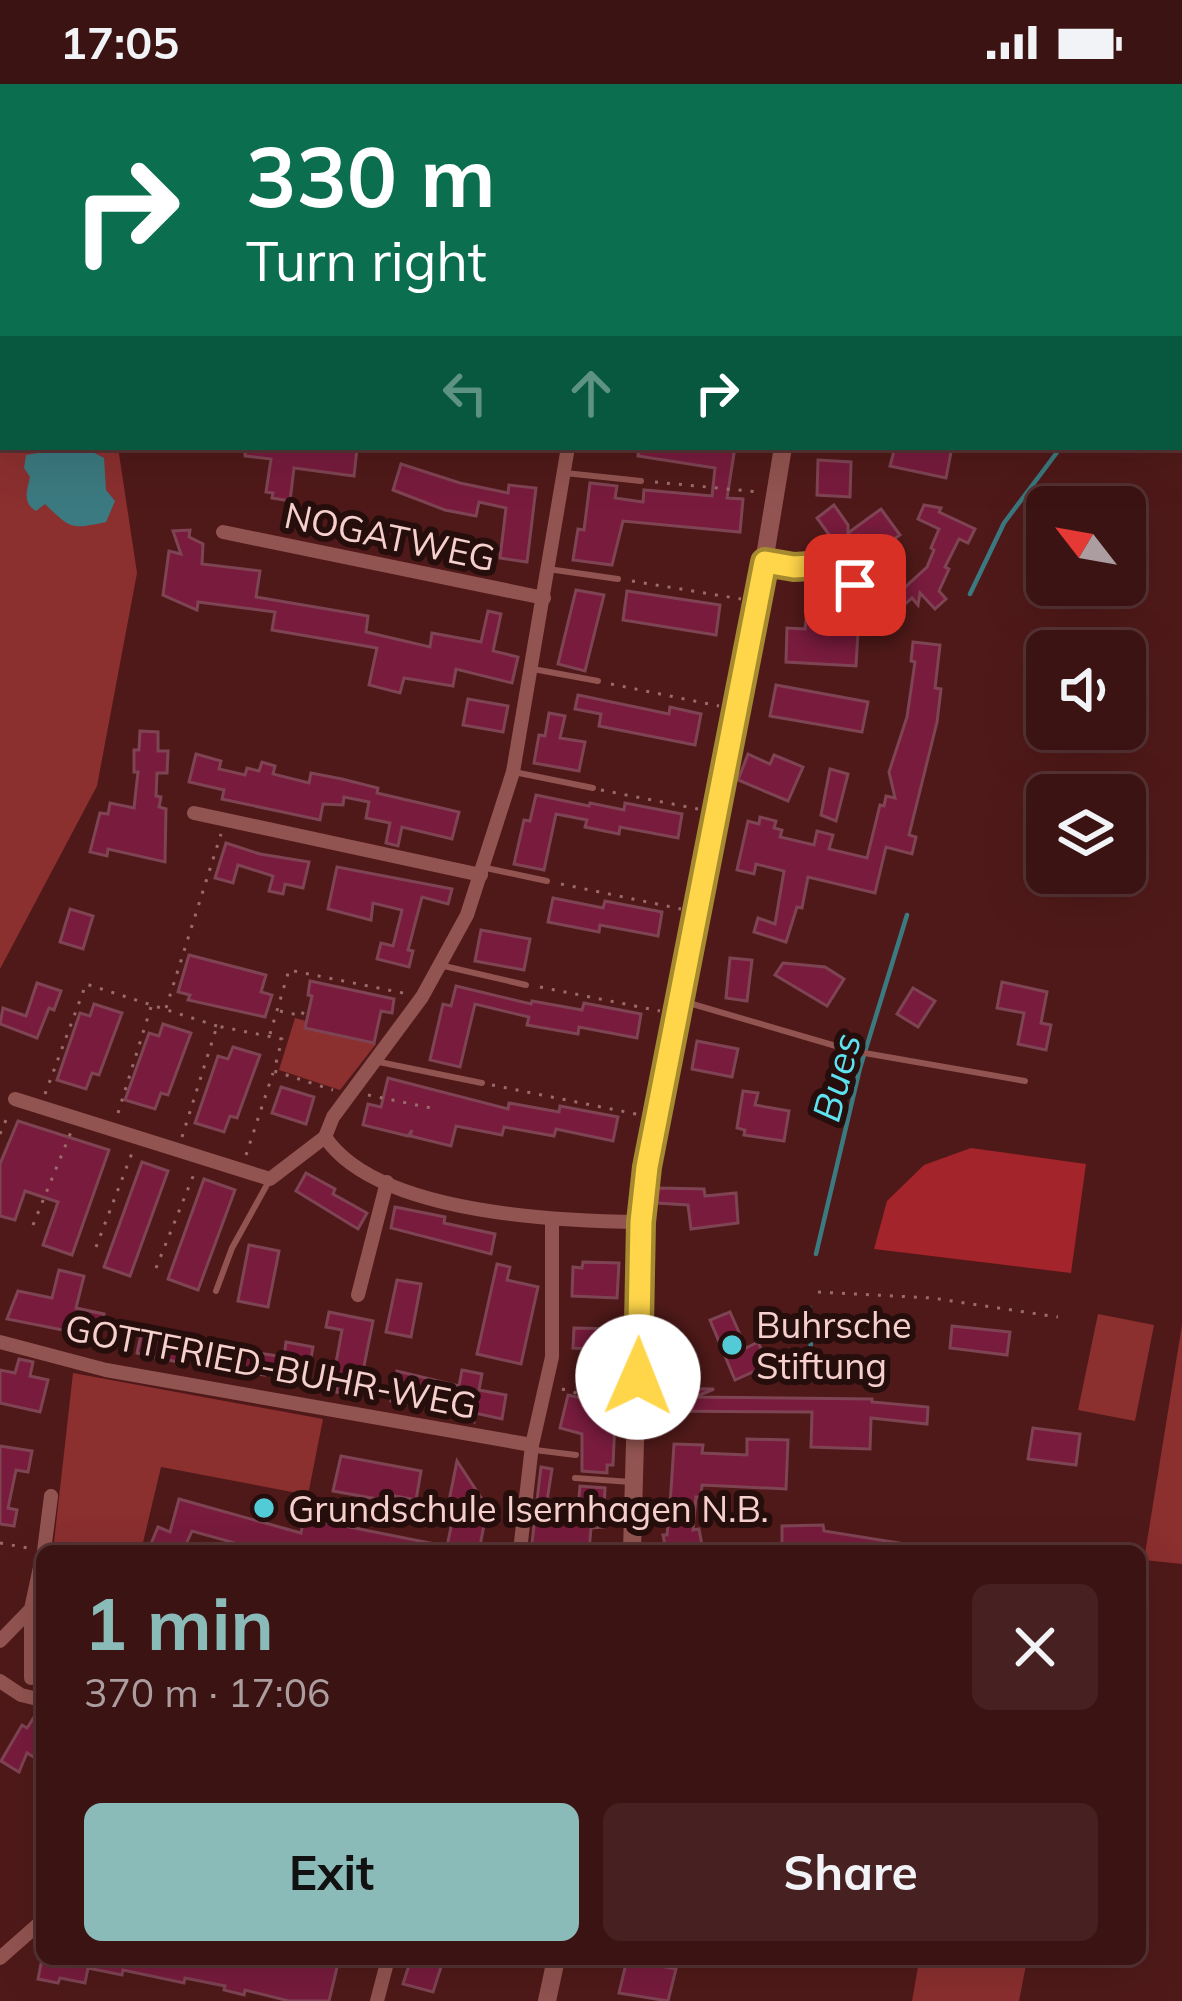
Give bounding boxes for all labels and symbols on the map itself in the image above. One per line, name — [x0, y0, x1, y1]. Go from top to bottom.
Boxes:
north arrow — [1026, 486, 1146, 606]
street label: NOGATWEG — [281, 492, 499, 580]
pin — [804, 534, 906, 636]
water label: Bues — [801, 1027, 871, 1127]
place label: Buhrsche Stiftung — [756, 1302, 912, 1388]
street label: GOTTFRIED-BUHR-WEG — [61, 1304, 481, 1428]
position arrow — [575, 1314, 701, 1440]
marker: Buhrsche Stiftung — [719, 1332, 745, 1358]
place label: Grundschule Isernhagen N.B. — [288, 1486, 769, 1531]
marker: Grundschule Isernhagen N.B. — [251, 1495, 277, 1521]

